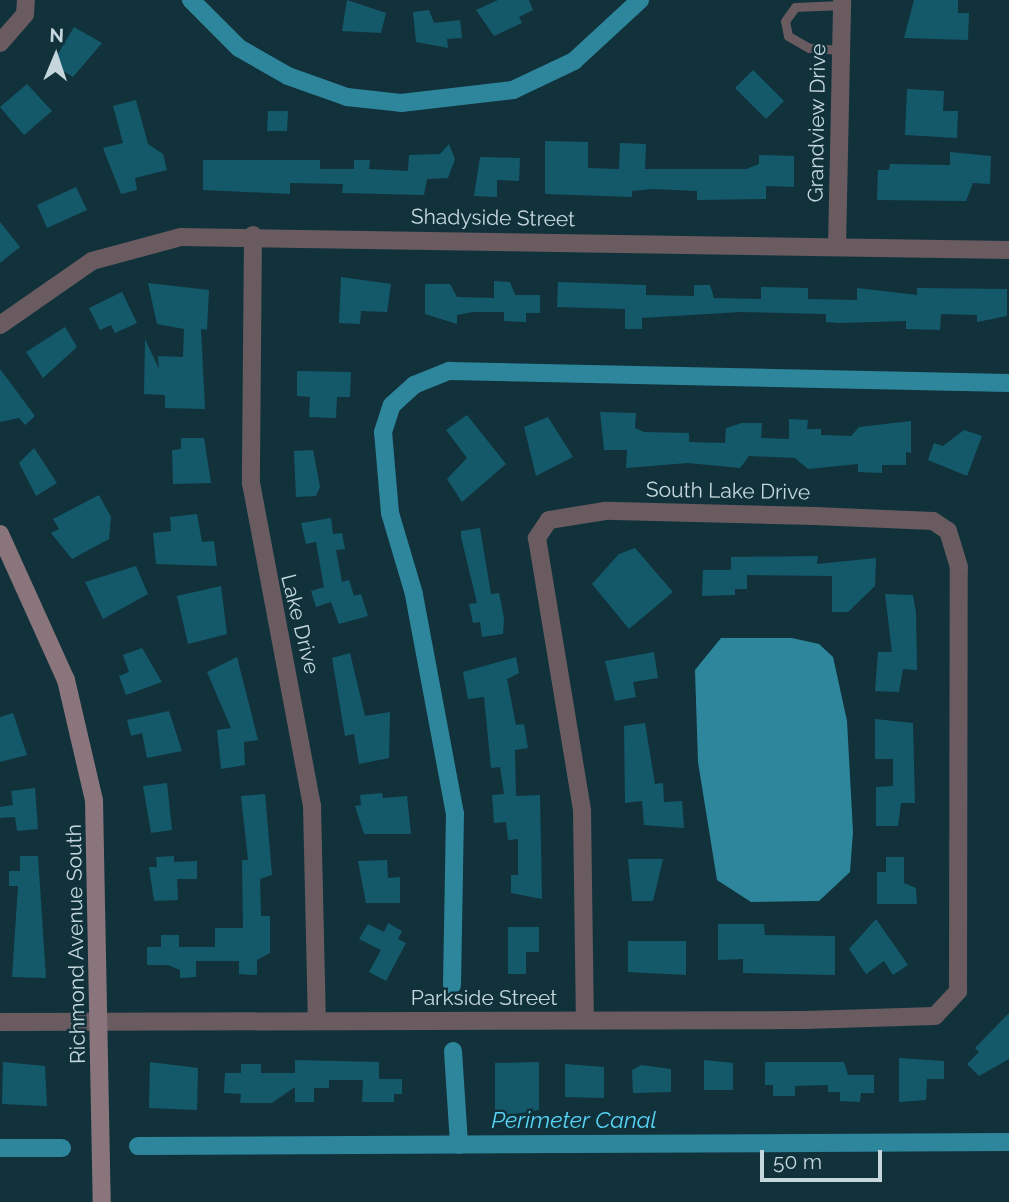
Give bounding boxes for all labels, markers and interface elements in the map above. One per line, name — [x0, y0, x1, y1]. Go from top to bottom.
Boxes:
north arrow — [21, 21, 91, 91]
text: N — [49, 24, 64, 46]
street label: Grandview Drive — [803, 43, 831, 203]
street label: Shadyside Street — [411, 204, 575, 232]
street label: South Lake Drive — [646, 477, 810, 505]
street label: Lake Drive — [275, 571, 325, 677]
street label: Richmond Avenue South — [61, 824, 91, 1064]
street label: Parkside Street — [411, 985, 557, 1011]
water label: Perimeter Canal — [491, 1106, 657, 1134]
scale bar — [764, 1136, 886, 1180]
text: 50 m — [773, 1149, 822, 1174]

